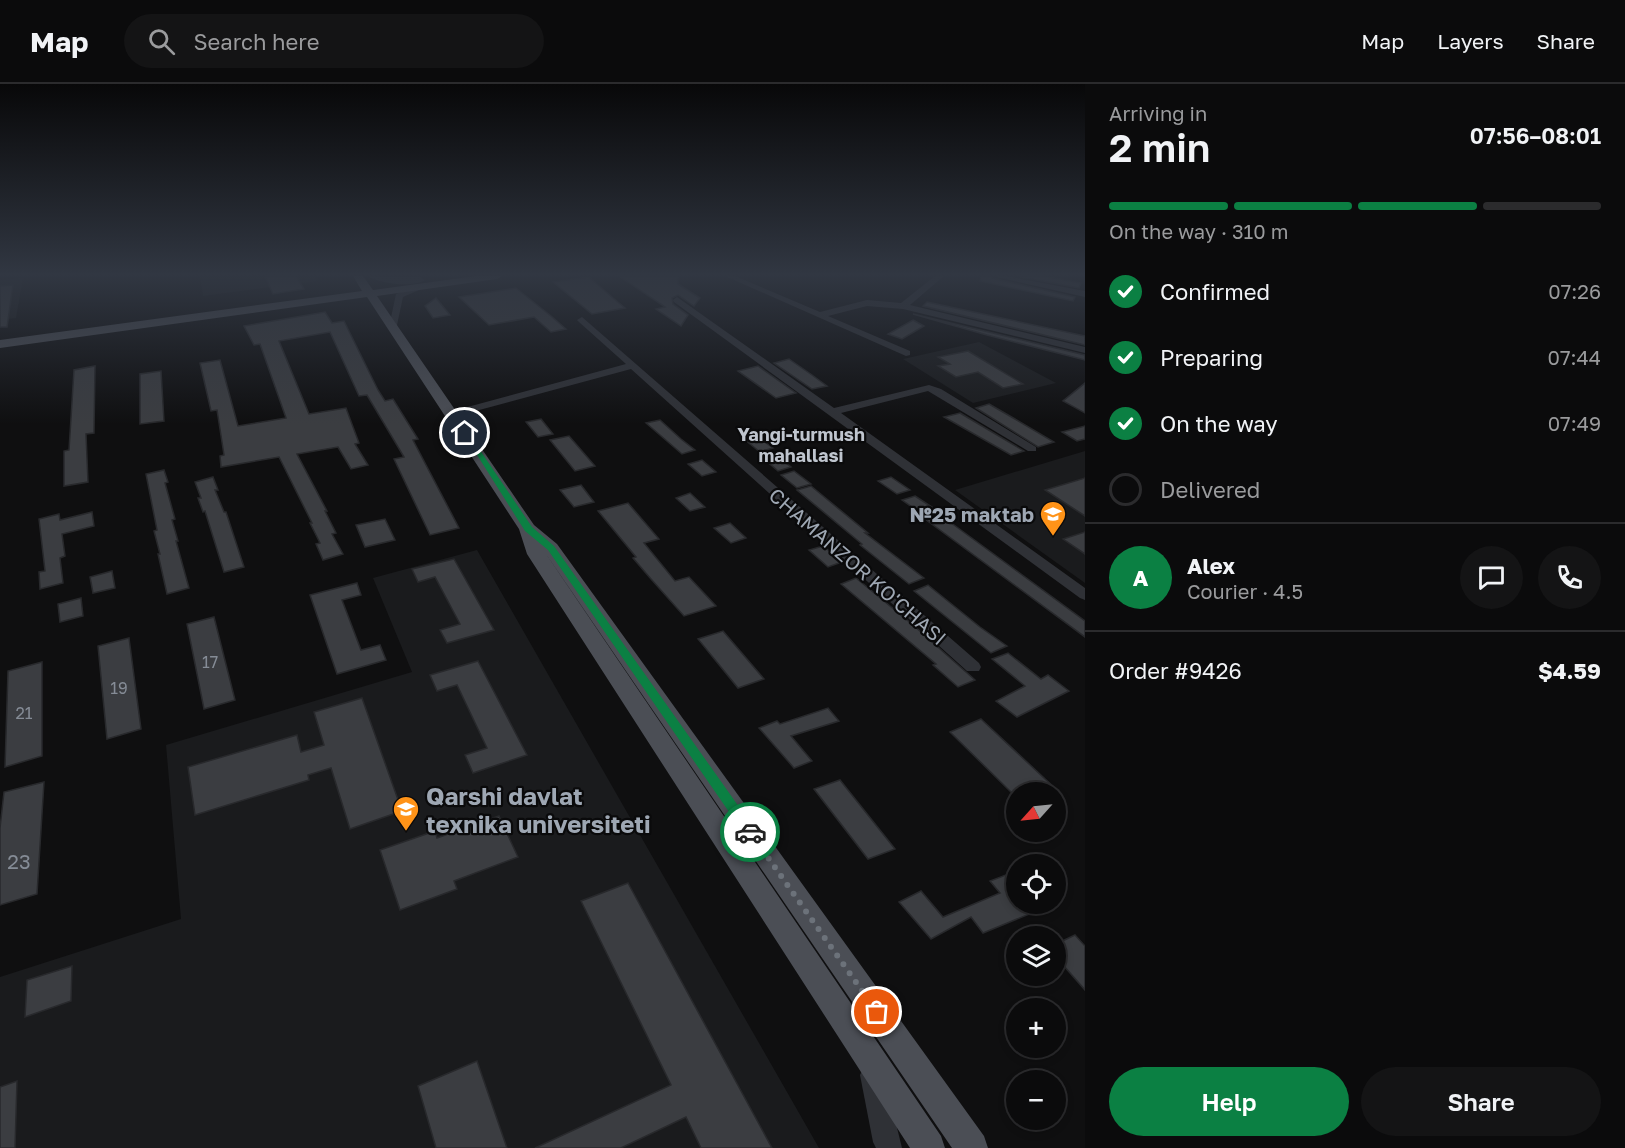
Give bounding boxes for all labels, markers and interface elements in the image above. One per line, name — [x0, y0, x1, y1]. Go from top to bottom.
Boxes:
search box — [124, 14, 544, 68]
text: Map — [30, 25, 88, 58]
icon: search — [145, 25, 178, 58]
text: Search here — [193, 28, 319, 55]
text: Map — [1361, 28, 1404, 54]
text: Layers — [1437, 28, 1504, 54]
text: Share — [1537, 28, 1595, 54]
text: Arriving in — [1109, 101, 1207, 125]
text: 07:56–08:01 — [1470, 122, 1601, 149]
text: 2 min — [1109, 124, 1210, 171]
text: On the way · 310 m — [1109, 219, 1288, 243]
icon: check — [1109, 275, 1142, 308]
text: Confirmed — [1160, 278, 1270, 305]
text: 07:26 — [1548, 279, 1601, 303]
icon: check — [1109, 341, 1142, 374]
text: Preparing — [1160, 344, 1263, 371]
text: 07:44 — [1548, 345, 1601, 369]
pin — [439, 407, 490, 458]
icon: check — [1109, 407, 1142, 440]
text: On the way — [1160, 410, 1278, 437]
text: 07:49 — [1548, 411, 1601, 435]
icon: home — [448, 416, 481, 449]
district label: Yangi-turmush mahallasi — [737, 423, 865, 466]
text: Delivered — [1160, 476, 1260, 503]
street label: CHAMANZOR KO'CHASI — [765, 483, 951, 649]
school or university icon: №25 maktab — [1038, 499, 1068, 537]
place label: №25 maktab — [910, 502, 1034, 526]
button: chat — [1460, 546, 1523, 609]
button: phone — [1538, 546, 1601, 609]
text: Alex — [1187, 552, 1235, 579]
text: A — [1133, 564, 1148, 591]
text: Courier · 4.5 — [1187, 579, 1303, 603]
house number: 17 — [202, 652, 218, 672]
text: Order #9426 — [1109, 657, 1242, 684]
text: $4.59 — [1538, 657, 1601, 684]
house number: 19 — [110, 678, 128, 698]
house number: 21 — [15, 703, 33, 723]
place label: Qarshi davlat texnika universiteti — [426, 781, 651, 838]
north arrow — [1006, 782, 1066, 842]
map controls — [1006, 782, 1066, 1130]
school or university icon: Qarshi davlat texnika universiteti — [391, 794, 421, 832]
courier — [720, 802, 780, 862]
icon: car — [734, 816, 767, 849]
house number: 23 — [7, 849, 31, 873]
button: locate — [1006, 854, 1066, 914]
button: layers — [1006, 926, 1066, 986]
pin — [851, 986, 902, 1037]
icon: bag — [860, 995, 893, 1028]
button: + — [1006, 998, 1066, 1058]
button: Help — [1109, 1067, 1349, 1136]
button: Share — [1361, 1067, 1601, 1136]
button: − — [1006, 1070, 1066, 1130]

